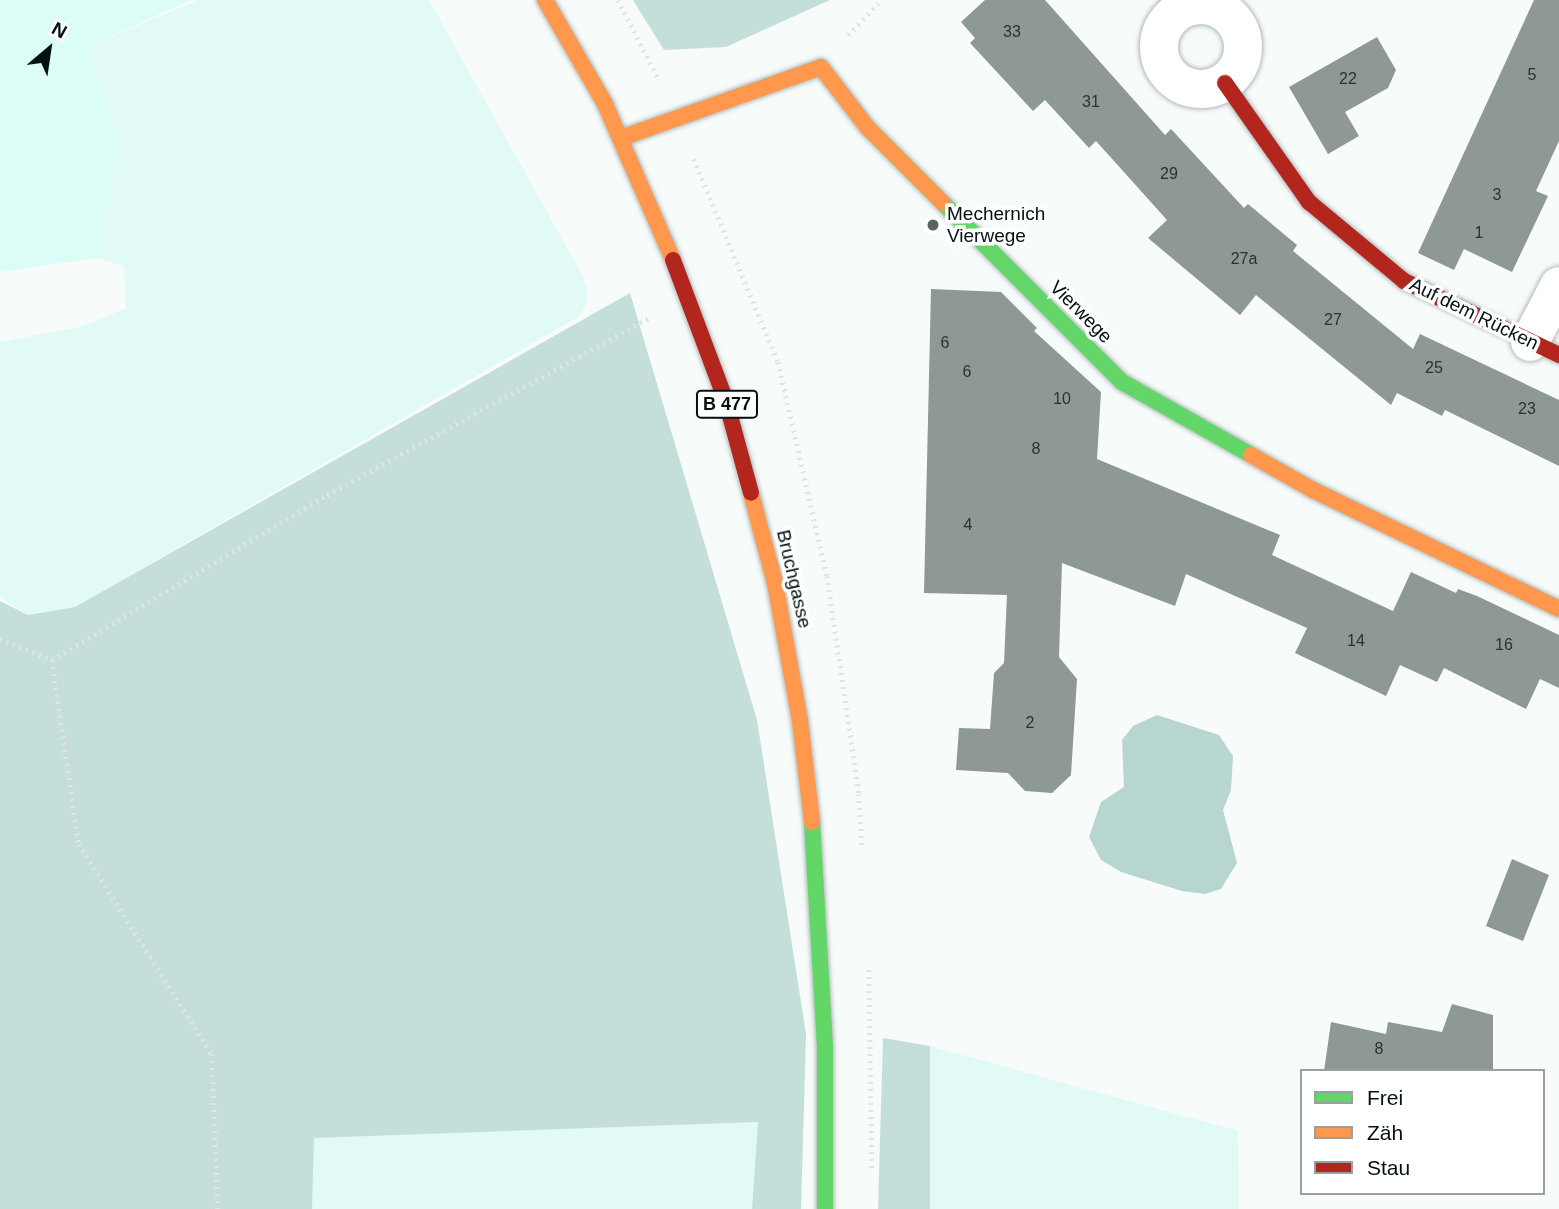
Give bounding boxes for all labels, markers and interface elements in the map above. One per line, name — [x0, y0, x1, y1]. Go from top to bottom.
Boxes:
north arrow — [14, 14, 84, 84]
text: N — [48, 18, 71, 43]
house number: 33 — [1003, 22, 1021, 42]
house number: 5 — [1528, 65, 1536, 85]
house number: 22 — [1339, 69, 1357, 89]
house number: 31 — [1082, 92, 1100, 112]
house number: 29 — [1160, 164, 1178, 184]
house number: 3 — [1493, 185, 1501, 205]
place label: Mechernich Vierwege — [947, 203, 1045, 247]
marker: Mechernich Vierwege — [925, 217, 941, 233]
house number: 1 — [1475, 223, 1483, 243]
house number: 27a — [1231, 249, 1257, 269]
street label: Auf dem Rücken — [1406, 273, 1542, 355]
street label: Vierwege — [1045, 276, 1117, 348]
house number: 27 — [1324, 310, 1342, 330]
house number: 6 — [941, 333, 949, 353]
house number: 25 — [1425, 358, 1443, 378]
house number: 6 — [963, 362, 971, 382]
house number: 10 — [1053, 389, 1071, 409]
road number: B 477 — [696, 390, 758, 418]
house number: 23 — [1518, 399, 1536, 419]
house number: 8 — [1032, 439, 1040, 459]
house number: 4 — [964, 515, 972, 535]
street label: Bruchgasse — [772, 528, 816, 630]
house number: 14 — [1347, 631, 1365, 651]
house number: 16 — [1495, 635, 1513, 655]
house number: 2 — [1026, 713, 1034, 733]
house number: 8 — [1375, 1039, 1383, 1059]
legend — [1300, 1069, 1545, 1195]
text: Frei — [1367, 1086, 1403, 1109]
text: Zäh — [1367, 1121, 1403, 1144]
text: Stau — [1367, 1156, 1410, 1179]

